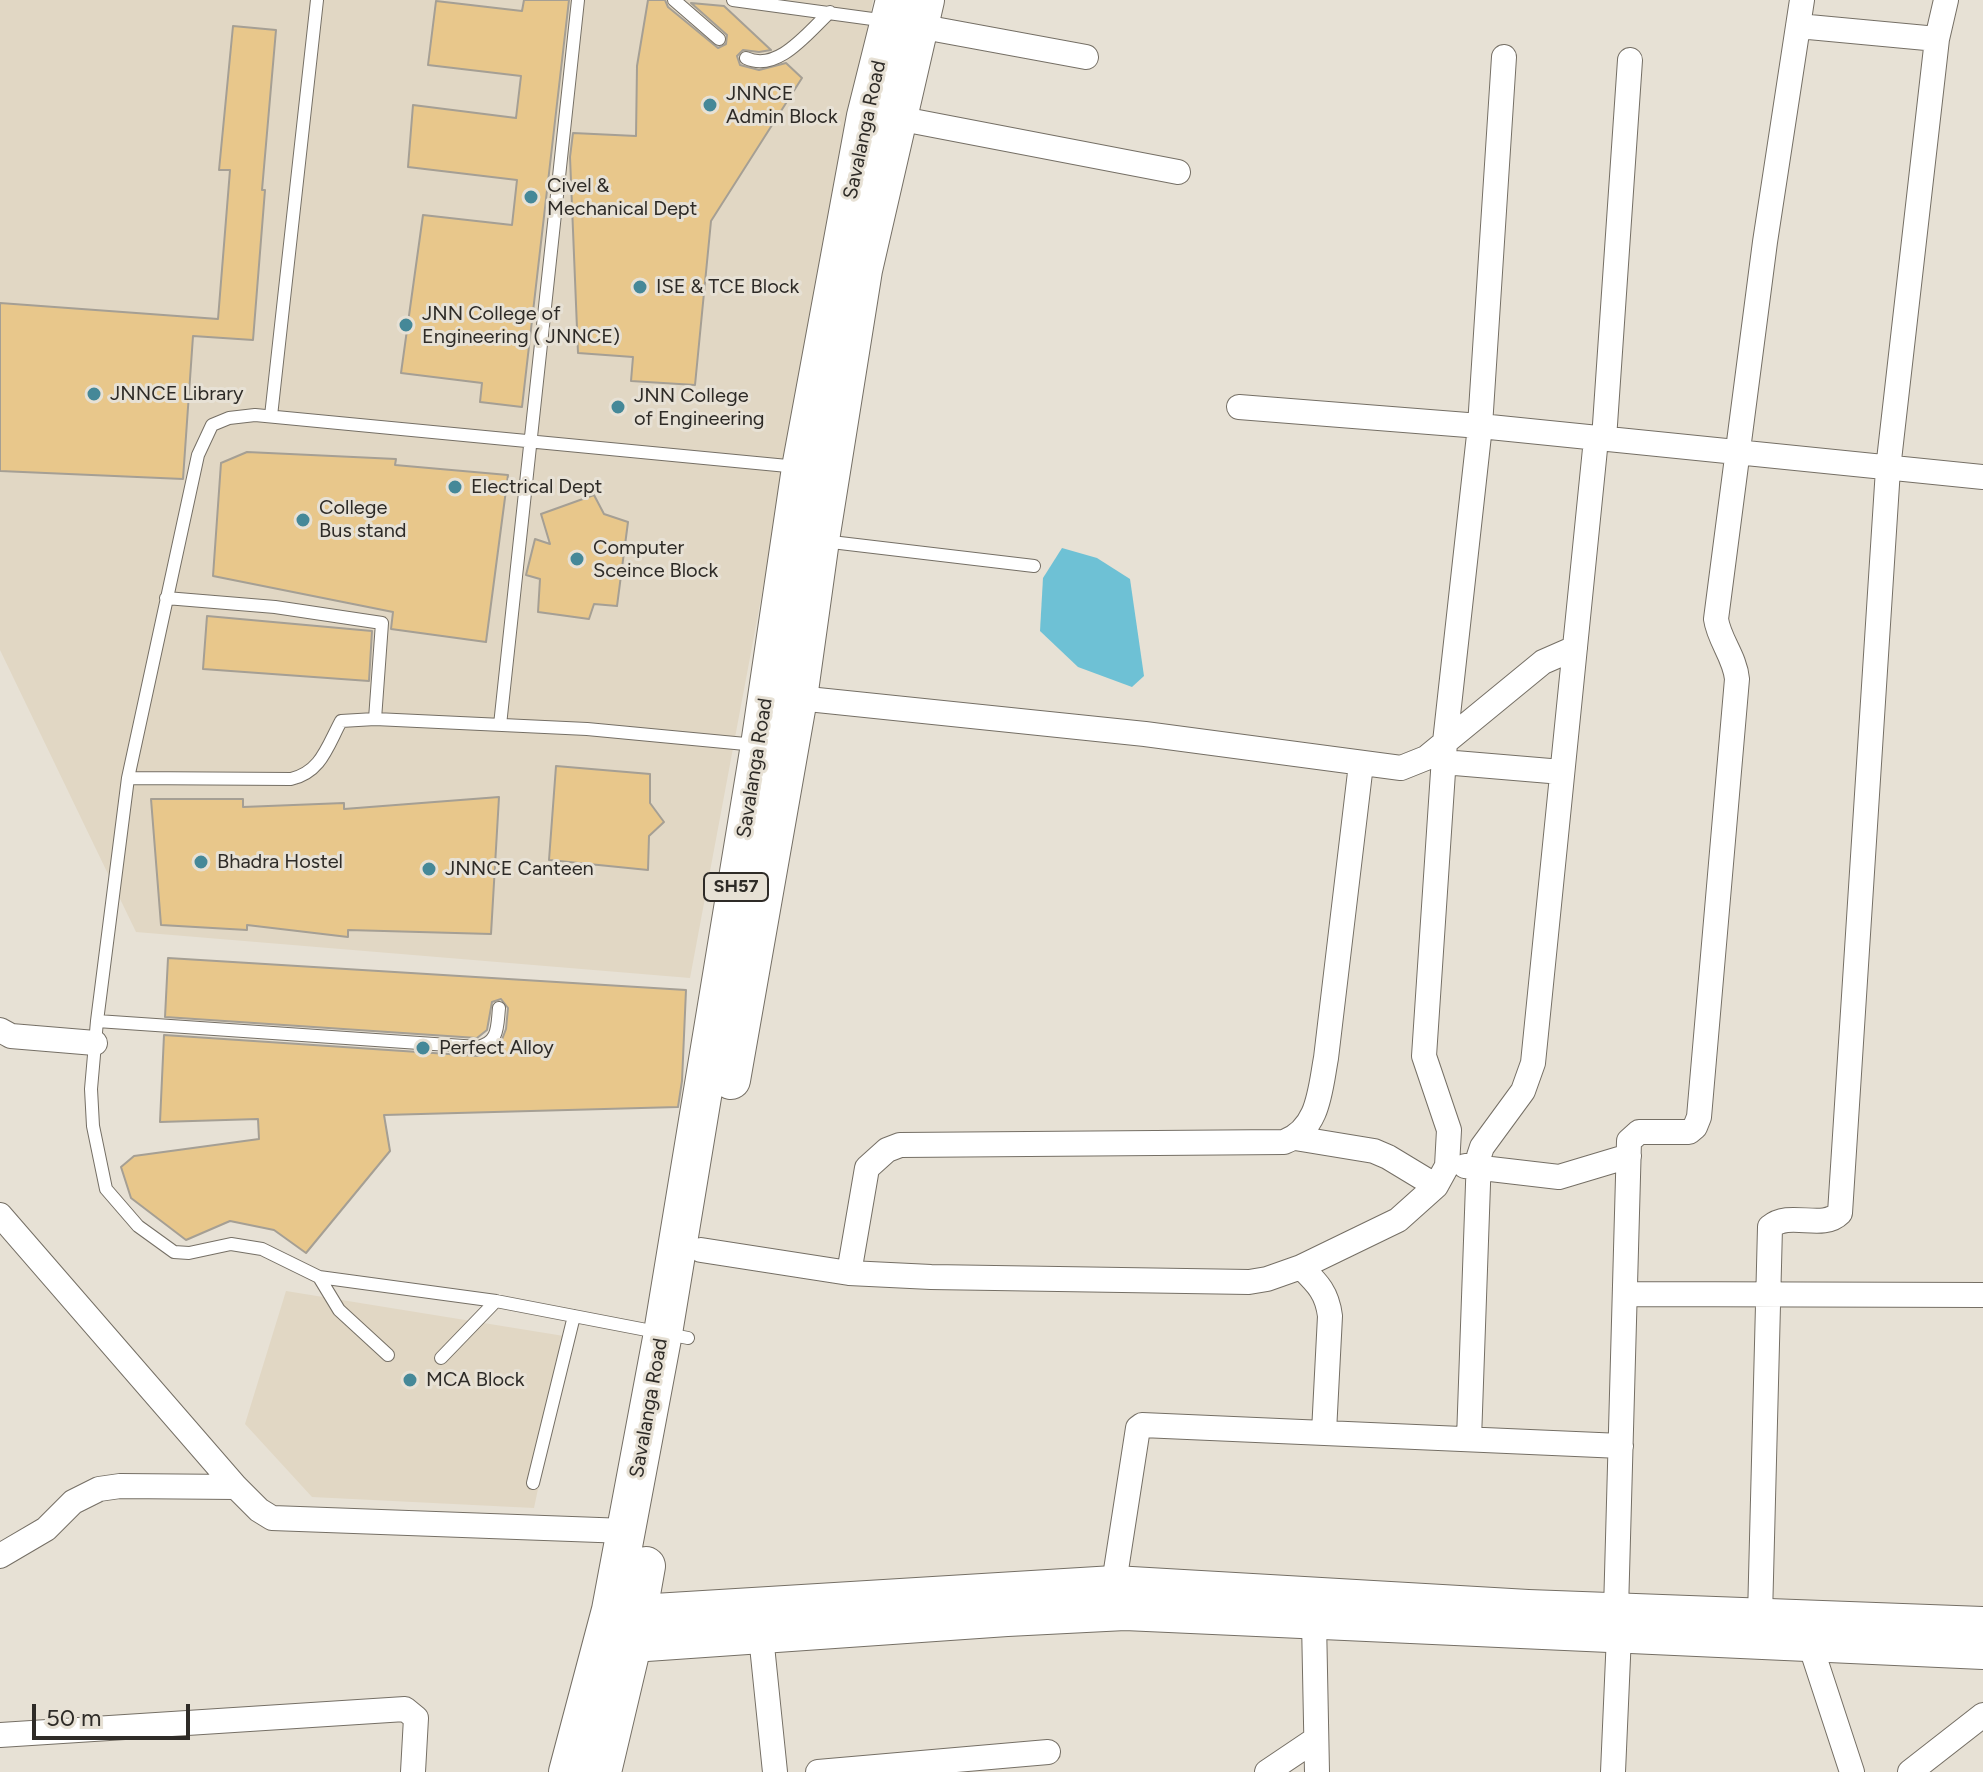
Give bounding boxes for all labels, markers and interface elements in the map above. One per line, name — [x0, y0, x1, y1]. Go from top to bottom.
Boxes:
street label: Savalanga Road — [839, 58, 891, 202]
place label: JNNCE Admin Block — [726, 82, 838, 129]
marker: JNNCE Admin Block — [701, 96, 719, 114]
place label: Civel & Mechanical Dept — [547, 174, 697, 221]
marker: Civel & Mechanical Dept — [522, 188, 540, 206]
place label: ISE & TCE Block — [656, 275, 799, 299]
marker: ISE & TCE Block — [631, 278, 649, 296]
place label: JNN College of Engineering ( JNNCE) — [422, 302, 620, 349]
marker: JNN College of Engineering ( JNNCE) — [397, 316, 415, 334]
place label: JNNCE Library — [110, 382, 243, 406]
place label: JNN College of Engineering — [634, 384, 765, 431]
marker: JNNCE Library — [85, 385, 103, 403]
marker: JNN College of Engineering — [609, 398, 627, 416]
place label: Electrical Dept — [471, 475, 602, 499]
marker: Electrical Dept — [446, 478, 464, 496]
place label: College Bus stand — [319, 496, 407, 543]
marker: College Bus stand — [294, 511, 312, 529]
place label: Computer Sceince Block — [593, 536, 718, 583]
marker: Computer Sceince Block — [568, 550, 586, 568]
street label: Savalanga Road — [732, 696, 778, 840]
place label: Bhadra Hostel — [217, 850, 343, 874]
marker: Bhadra Hostel — [192, 853, 210, 871]
place label: JNNCE Canteen — [445, 857, 594, 881]
marker: JNNCE Canteen — [420, 860, 438, 878]
road number: SH57 — [704, 873, 768, 901]
place label: Perfect Alloy — [439, 1036, 554, 1060]
marker: Perfect Alloy — [414, 1039, 432, 1057]
street label: Savalanga Road — [625, 1336, 673, 1480]
place label: MCA Block — [426, 1368, 525, 1392]
marker: MCA Block — [401, 1371, 419, 1389]
scale bar — [36, 1688, 194, 1738]
text: 50 m — [46, 1703, 102, 1732]

